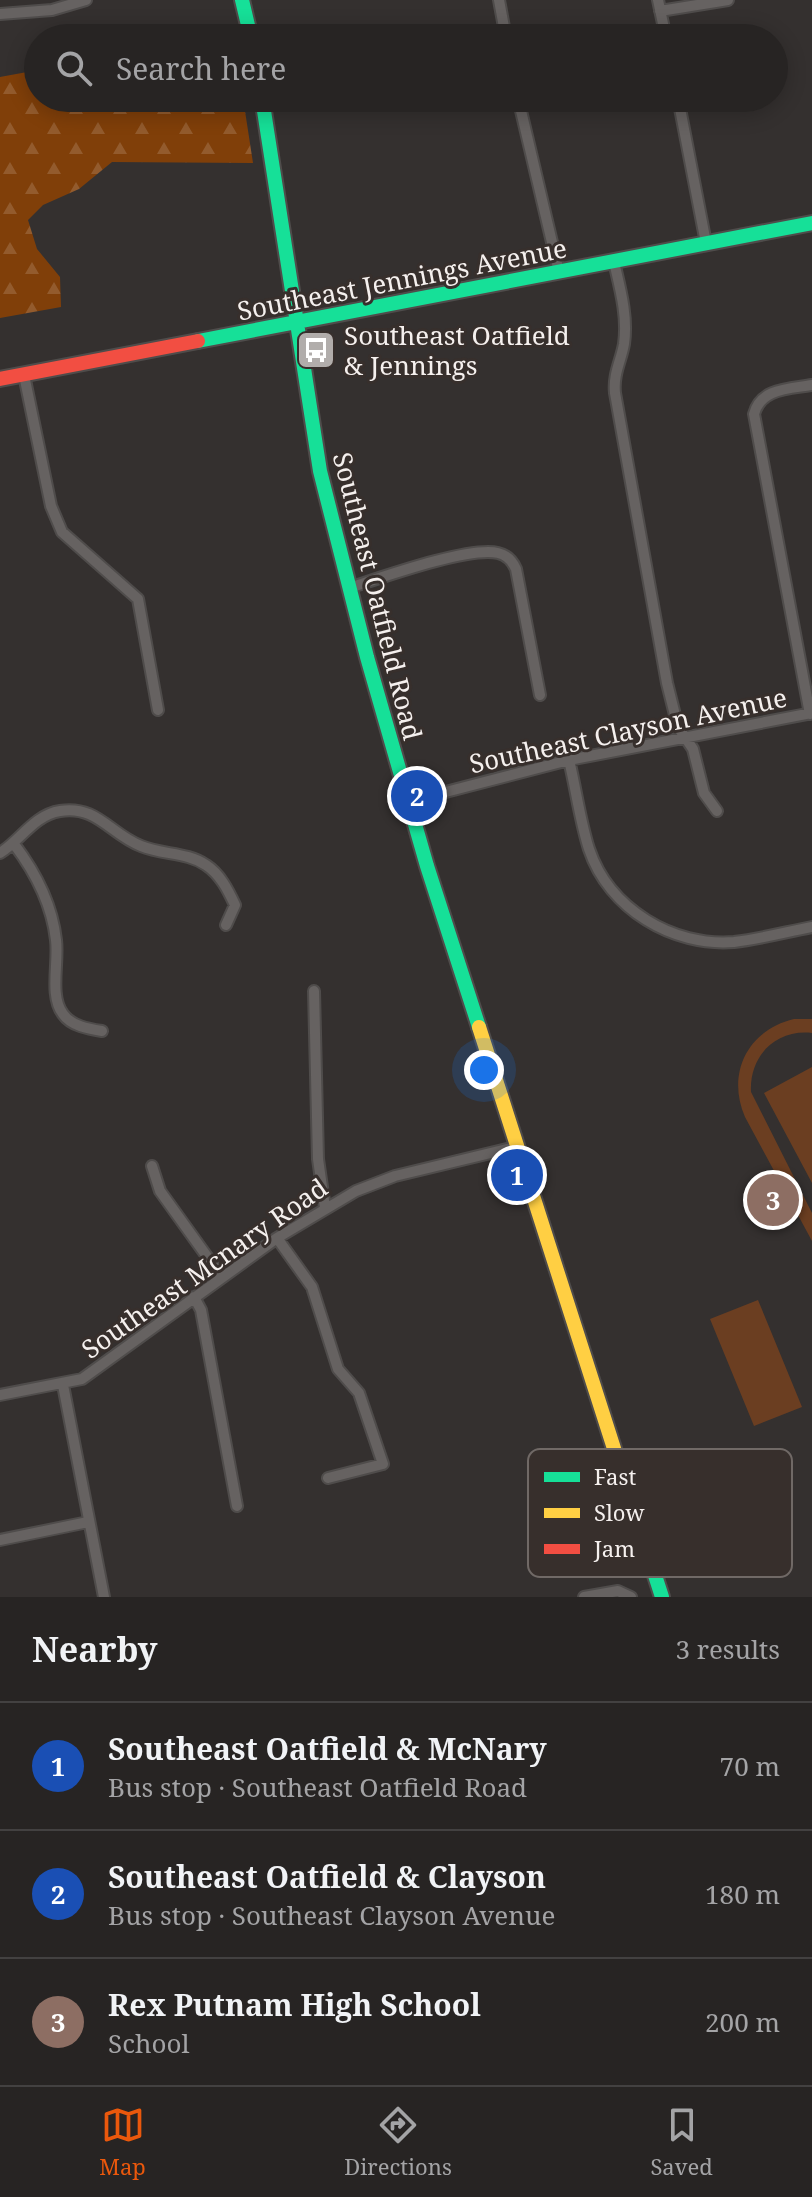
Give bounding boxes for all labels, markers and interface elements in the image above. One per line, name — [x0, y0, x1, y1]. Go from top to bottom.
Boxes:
search box — [24, 24, 788, 112]
icon: search — [52, 46, 96, 90]
text: Search here — [116, 48, 286, 89]
street label: Southeast Jennings Avenue — [234, 229, 570, 329]
place label: Southeast Oatfield & Jennings — [344, 317, 570, 383]
bus stop icon: Southeast Oatfield & Jennings — [295, 329, 337, 371]
street label: Southeast Oatfield Road — [325, 448, 431, 744]
street label: Southeast Clayson Avenue — [466, 679, 790, 781]
pin: 2 — [391, 766, 443, 826]
your location — [464, 1050, 504, 1090]
pin: 1 — [491, 1145, 543, 1205]
street label: Southeast Mcnary Road — [74, 1169, 334, 1367]
pin: 3 — [747, 1170, 799, 1230]
legend — [528, 1449, 792, 1577]
text: Fast — [594, 1461, 636, 1491]
text: Slow — [594, 1497, 644, 1527]
text: Jam — [593, 1533, 635, 1563]
text: Nearby — [32, 1626, 158, 1672]
text: 3 results — [675, 1631, 780, 1667]
text: Southeast Oatfield & McNary — [108, 1728, 547, 1769]
text: 1 — [51, 1748, 65, 1784]
text: 70 m — [720, 1748, 780, 1784]
text: Bus stop · Southeast Oatfield Road — [108, 1769, 527, 1805]
text: Southeast Oatfield & Clayson — [108, 1856, 546, 1897]
text: 2 — [51, 1876, 65, 1912]
text: 180 m — [705, 1876, 780, 1912]
text: Bus stop · Southeast Clayson Avenue — [108, 1897, 555, 1933]
text: Rex Putnam High School — [108, 1984, 481, 2025]
text: 3 — [51, 2004, 65, 2040]
text: 200 m — [705, 2004, 780, 2040]
text: School — [108, 2025, 190, 2061]
tab: Map — [99, 2103, 146, 2181]
tab: Directions — [344, 2103, 452, 2181]
tab: Saved — [650, 2103, 713, 2181]

